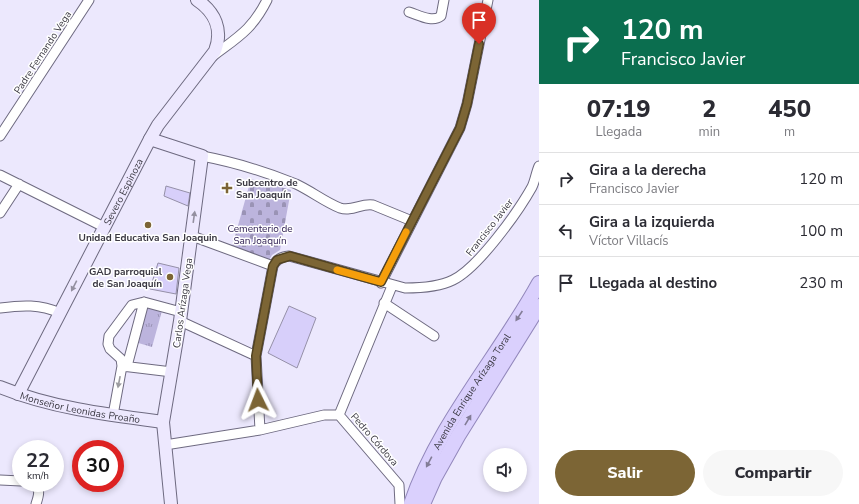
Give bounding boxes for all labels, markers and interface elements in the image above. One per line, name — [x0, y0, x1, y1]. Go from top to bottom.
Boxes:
pin — [462, 3, 496, 44]
street label: Padre Fernando Vega — [11, 8, 75, 97]
icon: arrive — [468, 9, 490, 31]
text: 120 m — [621, 11, 704, 49]
icon: right — [555, 16, 607, 68]
text: Francisco Javier — [621, 47, 746, 71]
text: 07:19 — [587, 93, 651, 125]
text: 2 — [702, 93, 717, 125]
text: 450 — [768, 93, 811, 125]
text: Llegada — [595, 123, 642, 141]
text: min — [699, 123, 720, 141]
text: m — [784, 123, 795, 141]
street label: Severo Espinoza — [101, 156, 147, 228]
text: Gira a la derecha — [589, 160, 706, 180]
icon: right — [555, 168, 577, 190]
text: 120 m — [799, 169, 843, 189]
place label: Subcentro de San Joaquín — [236, 176, 298, 202]
text: Francisco Javier — [589, 180, 679, 198]
marker: Subcentro de San Joaquín — [221, 182, 233, 194]
street label: Francisco Javier — [463, 196, 517, 259]
one-way arrow — [191, 211, 197, 223]
text: Gira a la izquierda — [589, 212, 715, 232]
marker: Unidad Educativa San Joaquin — [143, 220, 153, 230]
icon: left — [555, 220, 577, 242]
text: 100 m — [799, 221, 843, 241]
park label: Cementerio de San Joaquín — [227, 222, 293, 248]
place label: Unidad Educativa San Joaquin — [79, 231, 218, 245]
text: Víctor Villacís — [589, 232, 669, 250]
street label: Carlos Arízaga Vega — [170, 257, 196, 349]
place label: GAD parroquial de San Joaquín — [89, 265, 163, 291]
marker: GAD parroquial de San Joaquín — [165, 272, 175, 282]
icon: arrive — [555, 272, 577, 294]
text: Llegada al destino — [589, 273, 717, 293]
text: 230 m — [799, 273, 843, 293]
one-way arrow — [71, 280, 77, 292]
one-way arrow — [515, 311, 523, 321]
street label: Avenida Enrique Arízaga Toral — [430, 331, 514, 453]
one-way arrow — [116, 376, 122, 388]
position arrow — [237, 379, 279, 421]
street label: Monseñor Leonidas Proaño — [18, 389, 141, 427]
street label: Pedro Córdova — [347, 410, 401, 469]
one-way arrow — [464, 414, 471, 426]
speed limit sign: 30 — [72, 440, 124, 492]
text: 22 — [26, 447, 50, 474]
map controls — [483, 448, 527, 492]
button: sound — [483, 448, 527, 492]
button: Salir — [555, 450, 695, 496]
button: Compartir — [703, 450, 843, 496]
one-way arrow — [425, 456, 432, 468]
text: km/h — [27, 469, 49, 483]

